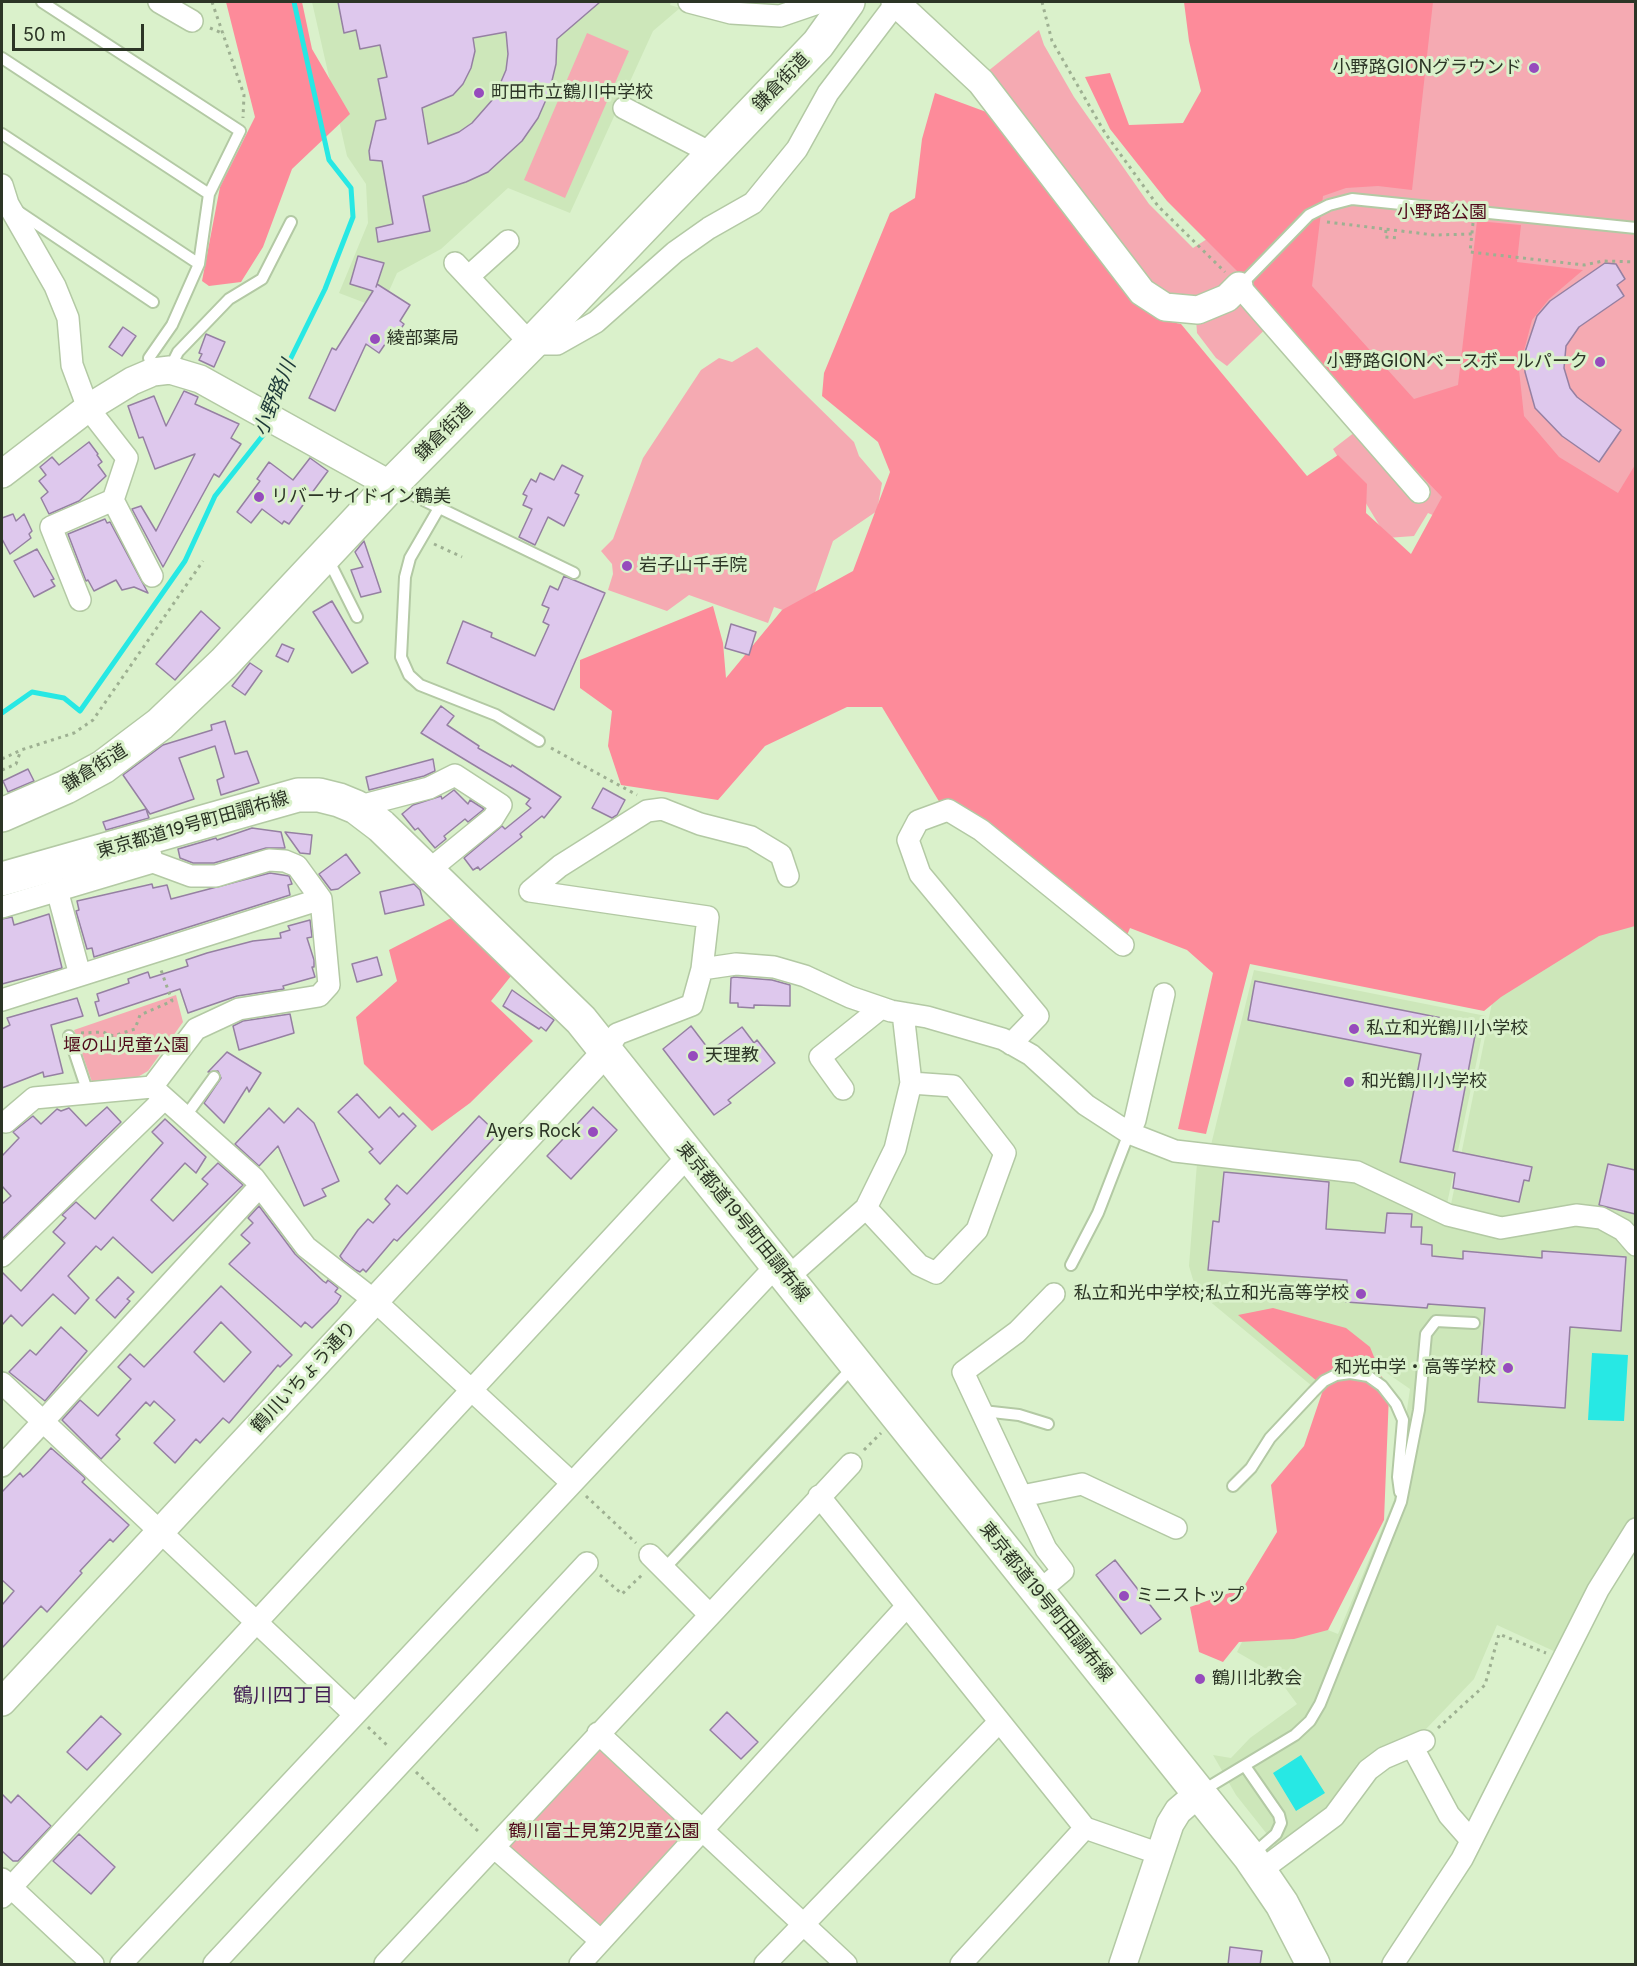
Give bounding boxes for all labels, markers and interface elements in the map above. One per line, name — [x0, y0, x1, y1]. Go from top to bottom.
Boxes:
scale bar — [15, 12, 147, 50]
text: 50 m — [23, 24, 66, 45]
street label: 鎌倉街道 — [748, 49, 814, 115]
place label: 小野路GIONグラウンド — [1332, 57, 1522, 79]
marker: 小野路GIONグラウンド — [1527, 61, 1541, 75]
place label: 町田市立鶴川中学校 — [491, 82, 653, 104]
marker: 町田市立鶴川中学校 — [472, 86, 486, 100]
park label: 小野路公園 — [1397, 202, 1487, 224]
place label: 綾部薬局 — [387, 328, 459, 350]
marker: 綾部薬局 — [368, 332, 382, 346]
place label: 小野路GIONベースボールパーク — [1326, 351, 1588, 373]
marker: 小野路GIONベースボールパーク — [1593, 355, 1607, 369]
water label: 小野路川 — [249, 356, 301, 440]
street label: 鎌倉街道 — [411, 399, 477, 465]
place label: リバーサイドイン鶴美 — [271, 486, 451, 508]
marker: リバーサイドイン鶴美 — [252, 490, 266, 504]
place label: 岩子山千手院 — [639, 555, 747, 577]
marker: 岩子山千手院 — [620, 559, 634, 573]
street label: 鎌倉街道 — [59, 740, 131, 796]
street label: 東京都道19号町田調布線 — [95, 787, 291, 863]
place label: 私立和光鶴川小学校 — [1366, 1018, 1528, 1040]
marker: 私立和光鶴川小学校 — [1347, 1022, 1361, 1036]
park label: 堰の山児童公園 — [63, 1035, 189, 1057]
place label: 天理教 — [705, 1045, 759, 1067]
marker: 天理教 — [686, 1049, 700, 1063]
place label: 和光鶴川小学校 — [1361, 1071, 1487, 1093]
marker: 和光鶴川小学校 — [1342, 1075, 1356, 1089]
place label: Ayers Rock — [486, 1121, 581, 1143]
marker: Ayers Rock — [586, 1125, 600, 1139]
street label: 東京都道19号町田調布線 — [672, 1138, 814, 1306]
place label: 私立和光中学校;私立和光高等学校 — [1074, 1283, 1349, 1305]
marker: 私立和光中学校;私立和光高等学校 — [1354, 1287, 1368, 1301]
street label: 鶴川いちょう通り — [247, 1317, 361, 1437]
place label: 和光中学・高等学校 — [1334, 1357, 1496, 1379]
marker: 和光中学・高等学校 — [1501, 1361, 1515, 1375]
street label: 東京都道19号町田調布線 — [975, 1518, 1117, 1686]
place label: ミニストップ — [1136, 1585, 1244, 1607]
marker: ミニストップ — [1117, 1589, 1131, 1603]
place label: 鶴川北教会 — [1212, 1668, 1302, 1690]
marker: 鶴川北教会 — [1193, 1672, 1207, 1686]
district label: 鶴川四丁目 — [233, 1684, 333, 1708]
park label: 鶴川富士見第2児童公園 — [509, 1821, 699, 1843]

